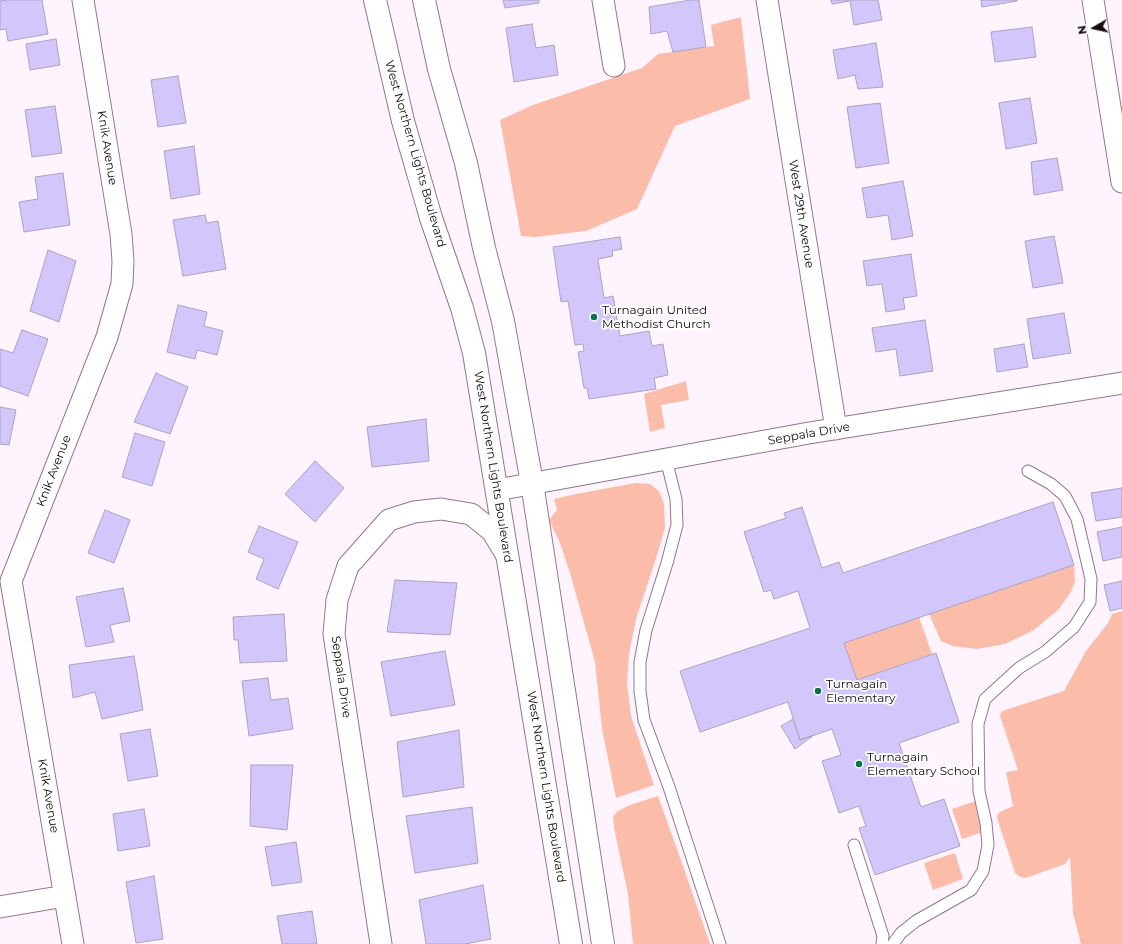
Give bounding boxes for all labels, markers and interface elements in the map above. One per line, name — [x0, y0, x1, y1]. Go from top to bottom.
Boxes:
north arrow — [1074, 8, 1114, 48]
text: N — [1075, 24, 1090, 35]
street label: West Northern Lights Boulevard — [381, 59, 449, 249]
street label: Knik Avenue — [94, 110, 120, 186]
street label: West 29th Avenue — [785, 159, 817, 269]
place label: Turnagain United Methodist Church — [602, 303, 711, 331]
marker: Turnagain United Methodist Church — [589, 312, 599, 322]
street label: West Northern Lights Boulevard — [471, 370, 515, 564]
street label: Seppala Drive — [767, 420, 851, 448]
street label: Knik Avenue — [34, 433, 74, 509]
street label: Seppala Drive — [328, 635, 354, 719]
place label: Turnagain Elementary — [826, 677, 896, 705]
marker: Turnagain Elementary — [813, 686, 823, 696]
street label: West Northern Lights Boulevard — [524, 690, 568, 884]
place label: Turnagain Elementary School — [867, 750, 980, 778]
street label: Knik Avenue — [34, 758, 62, 834]
marker: Turnagain Elementary School — [854, 759, 864, 769]

